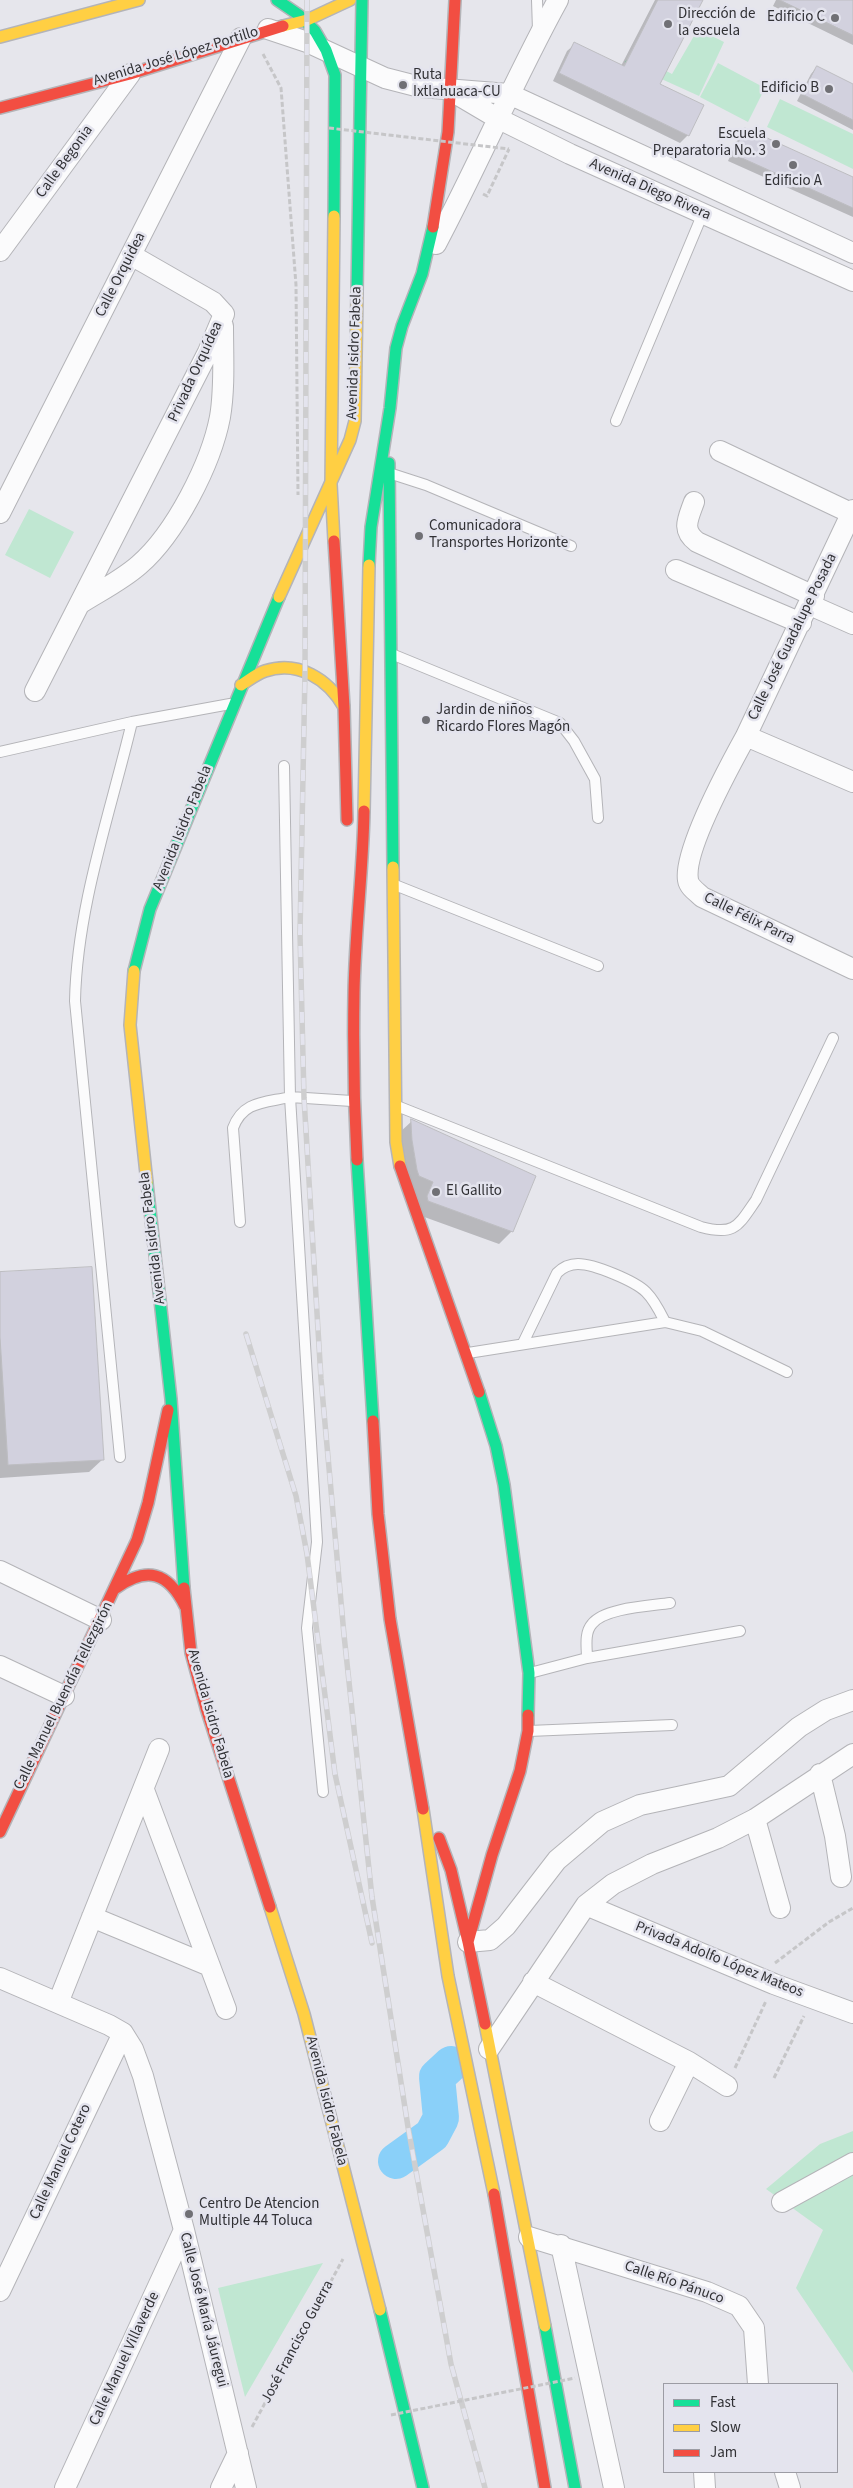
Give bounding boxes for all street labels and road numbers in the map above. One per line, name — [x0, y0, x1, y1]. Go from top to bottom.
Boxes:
street label: Avenida José López Portillo — [91, 23, 261, 91]
street label: Calle Begonia — [33, 122, 97, 202]
street label: Avenida Diego Rivera — [587, 155, 713, 225]
street label: Calle Orquidea — [92, 230, 150, 320]
street label: Avenida Isidro Fabela — [344, 286, 366, 420]
street label: Privada Orquídea — [165, 319, 227, 425]
street label: Calle José Guadalupe Posada — [745, 550, 841, 724]
street label: Avenida Isidro Fabela — [150, 763, 216, 893]
street label: Calle Félix Parra — [701, 889, 797, 949]
street label: Avenida Isidro Fabela — [136, 1171, 170, 1305]
street label: Calle Manuel Buendía Tellezgirón — [11, 1599, 117, 1793]
street label: Avenida Isidro Fabela — [183, 1647, 237, 1781]
street label: Privada Adolfo López Mateos — [632, 1918, 806, 2002]
street label: Avenida Isidro Fabela — [301, 2034, 351, 2168]
street label: Calle Manuel Cotero — [26, 2101, 96, 2223]
street label: Calle José María Jáuregui — [175, 2231, 231, 2389]
street label: Calle Río Pánuco — [622, 2258, 726, 2308]
street label: José Francisco Guerra — [258, 2277, 338, 2407]
street label: Calle Manuel Villaverde — [86, 2289, 164, 2429]

